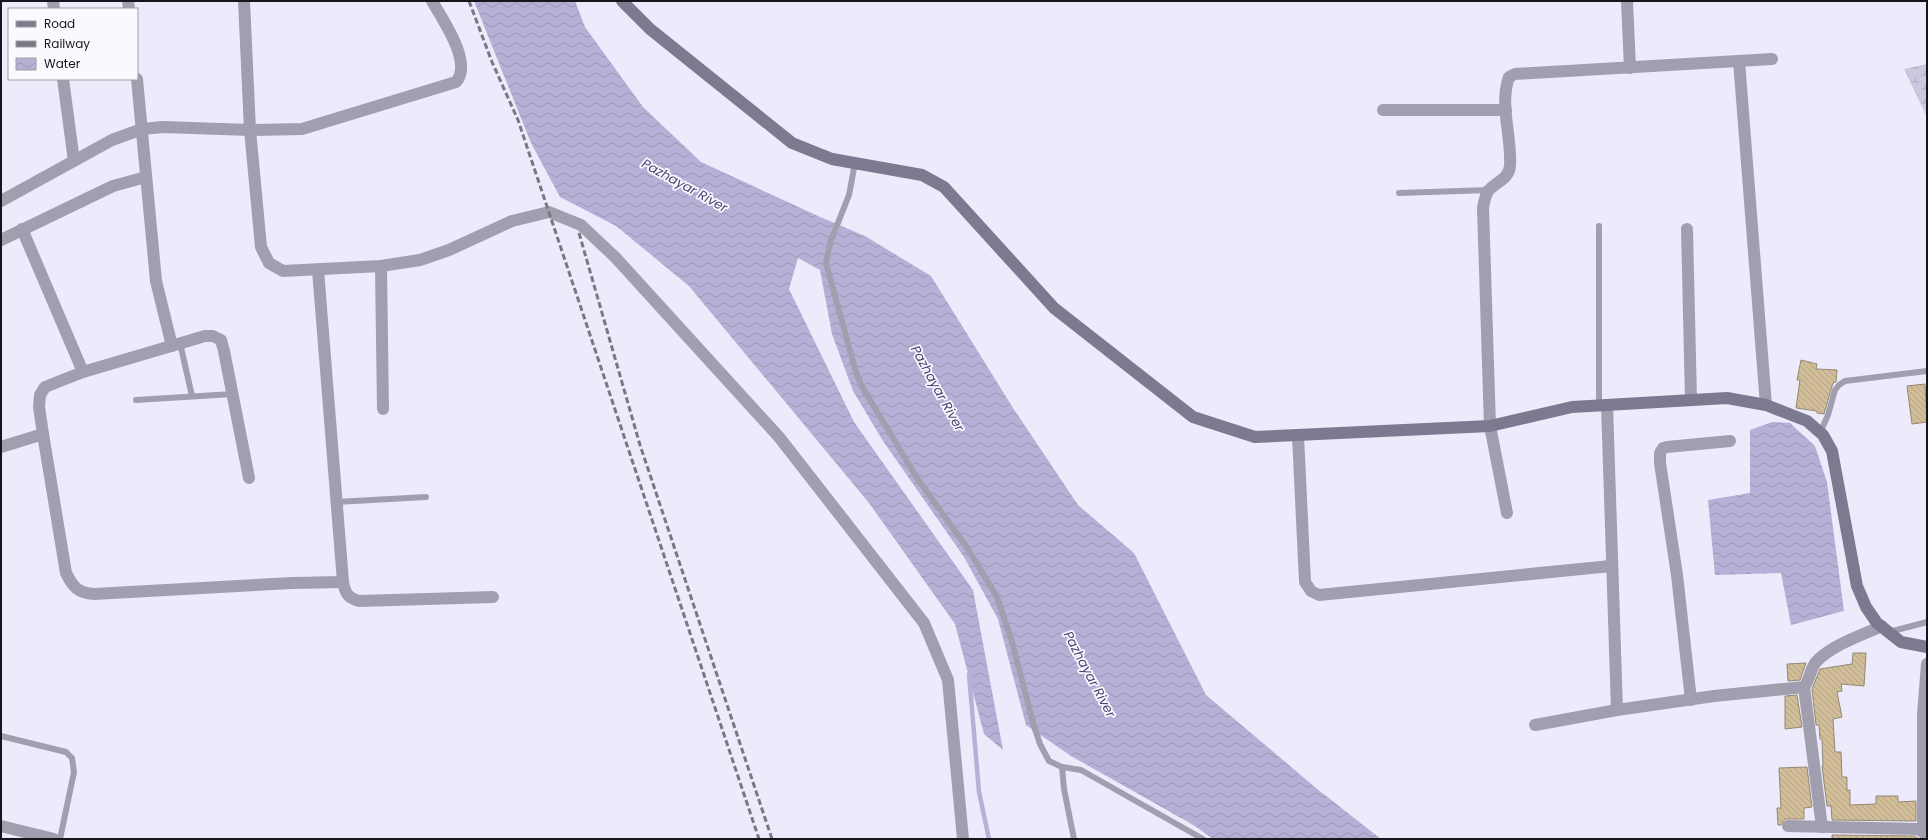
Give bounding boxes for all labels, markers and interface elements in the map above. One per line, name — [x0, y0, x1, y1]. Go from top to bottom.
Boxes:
legend — [8, 8, 138, 80]
text: Road — [44, 15, 75, 32]
text: Railway — [44, 35, 90, 52]
text: Water — [44, 55, 81, 72]
water label: Pazhayar River — [638, 154, 732, 217]
water label: Pazhayar River — [906, 342, 970, 436]
water label: Pazhayar River — [1059, 628, 1121, 722]

